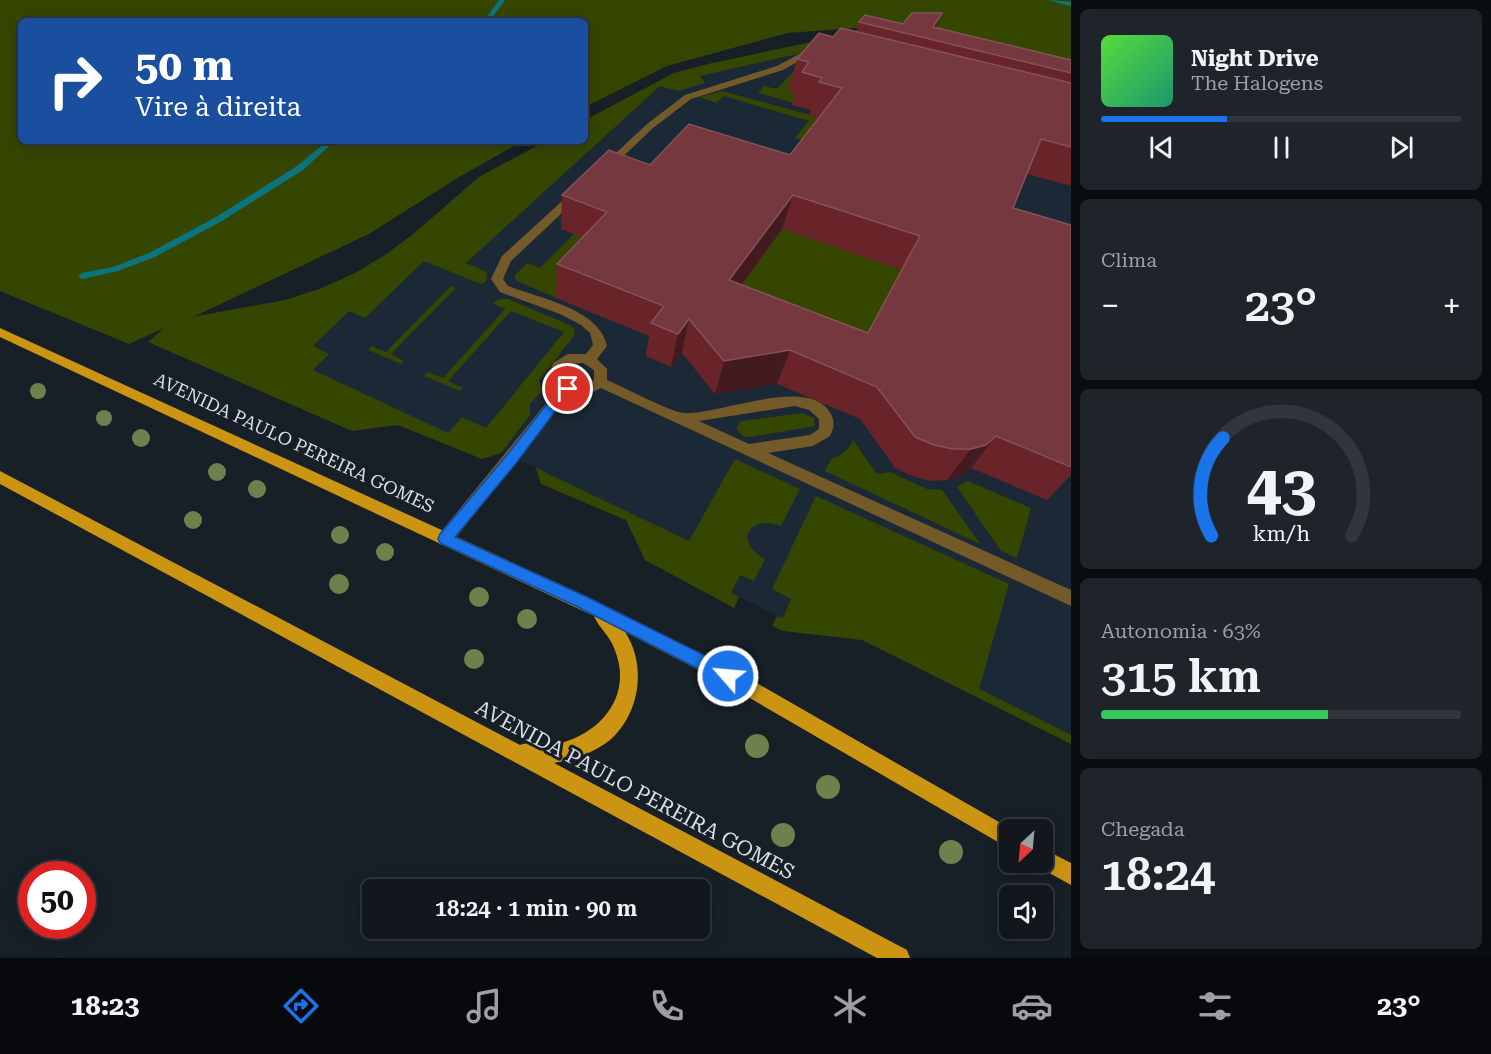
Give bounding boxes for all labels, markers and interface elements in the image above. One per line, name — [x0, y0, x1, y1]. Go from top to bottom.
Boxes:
text: 50 m — [135, 41, 233, 90]
icon: right — [36, 42, 114, 120]
text: Night Drive — [1191, 46, 1319, 71]
text: The Halogens — [1191, 71, 1323, 95]
text: Vire à direita — [135, 91, 301, 123]
icon: previous — [1145, 131, 1178, 164]
icon: pause — [1265, 131, 1298, 164]
icon: next — [1385, 131, 1418, 164]
text: Clima — [1101, 248, 1157, 272]
text: 23° — [1245, 279, 1317, 332]
text: − — [1101, 286, 1119, 325]
text: + — [1443, 286, 1461, 325]
pin — [542, 363, 593, 414]
street label: AVENIDA PAULO PEREIRA GOMES — [151, 368, 438, 517]
icon: arrive — [551, 372, 584, 405]
text: 43 — [1246, 452, 1316, 525]
text: km/h — [1252, 521, 1310, 546]
text: Autonomia · 63% — [1101, 619, 1261, 643]
position arrow — [696, 644, 760, 708]
text: 315 km — [1101, 650, 1261, 703]
street label: AVENIDA PAULO PEREIRA GOMES — [471, 695, 799, 885]
text: Chegada — [1101, 817, 1185, 841]
north arrow — [999, 819, 1053, 873]
map controls — [999, 819, 1053, 939]
text: 18:24 — [1101, 848, 1215, 901]
speed limit sign: 50 — [18, 861, 96, 939]
button: sound — [999, 885, 1053, 939]
text: 18:24 · 1 min · 90 m — [435, 896, 637, 921]
icon: directions — [280, 985, 322, 1027]
icon: music — [463, 985, 505, 1027]
icon: phone — [646, 985, 688, 1027]
icon: climate — [829, 985, 871, 1027]
icon: car — [1011, 985, 1053, 1027]
icon: filters — [1194, 985, 1236, 1027]
text: 18:23 — [70, 990, 139, 1022]
text: 23° — [1377, 990, 1421, 1022]

